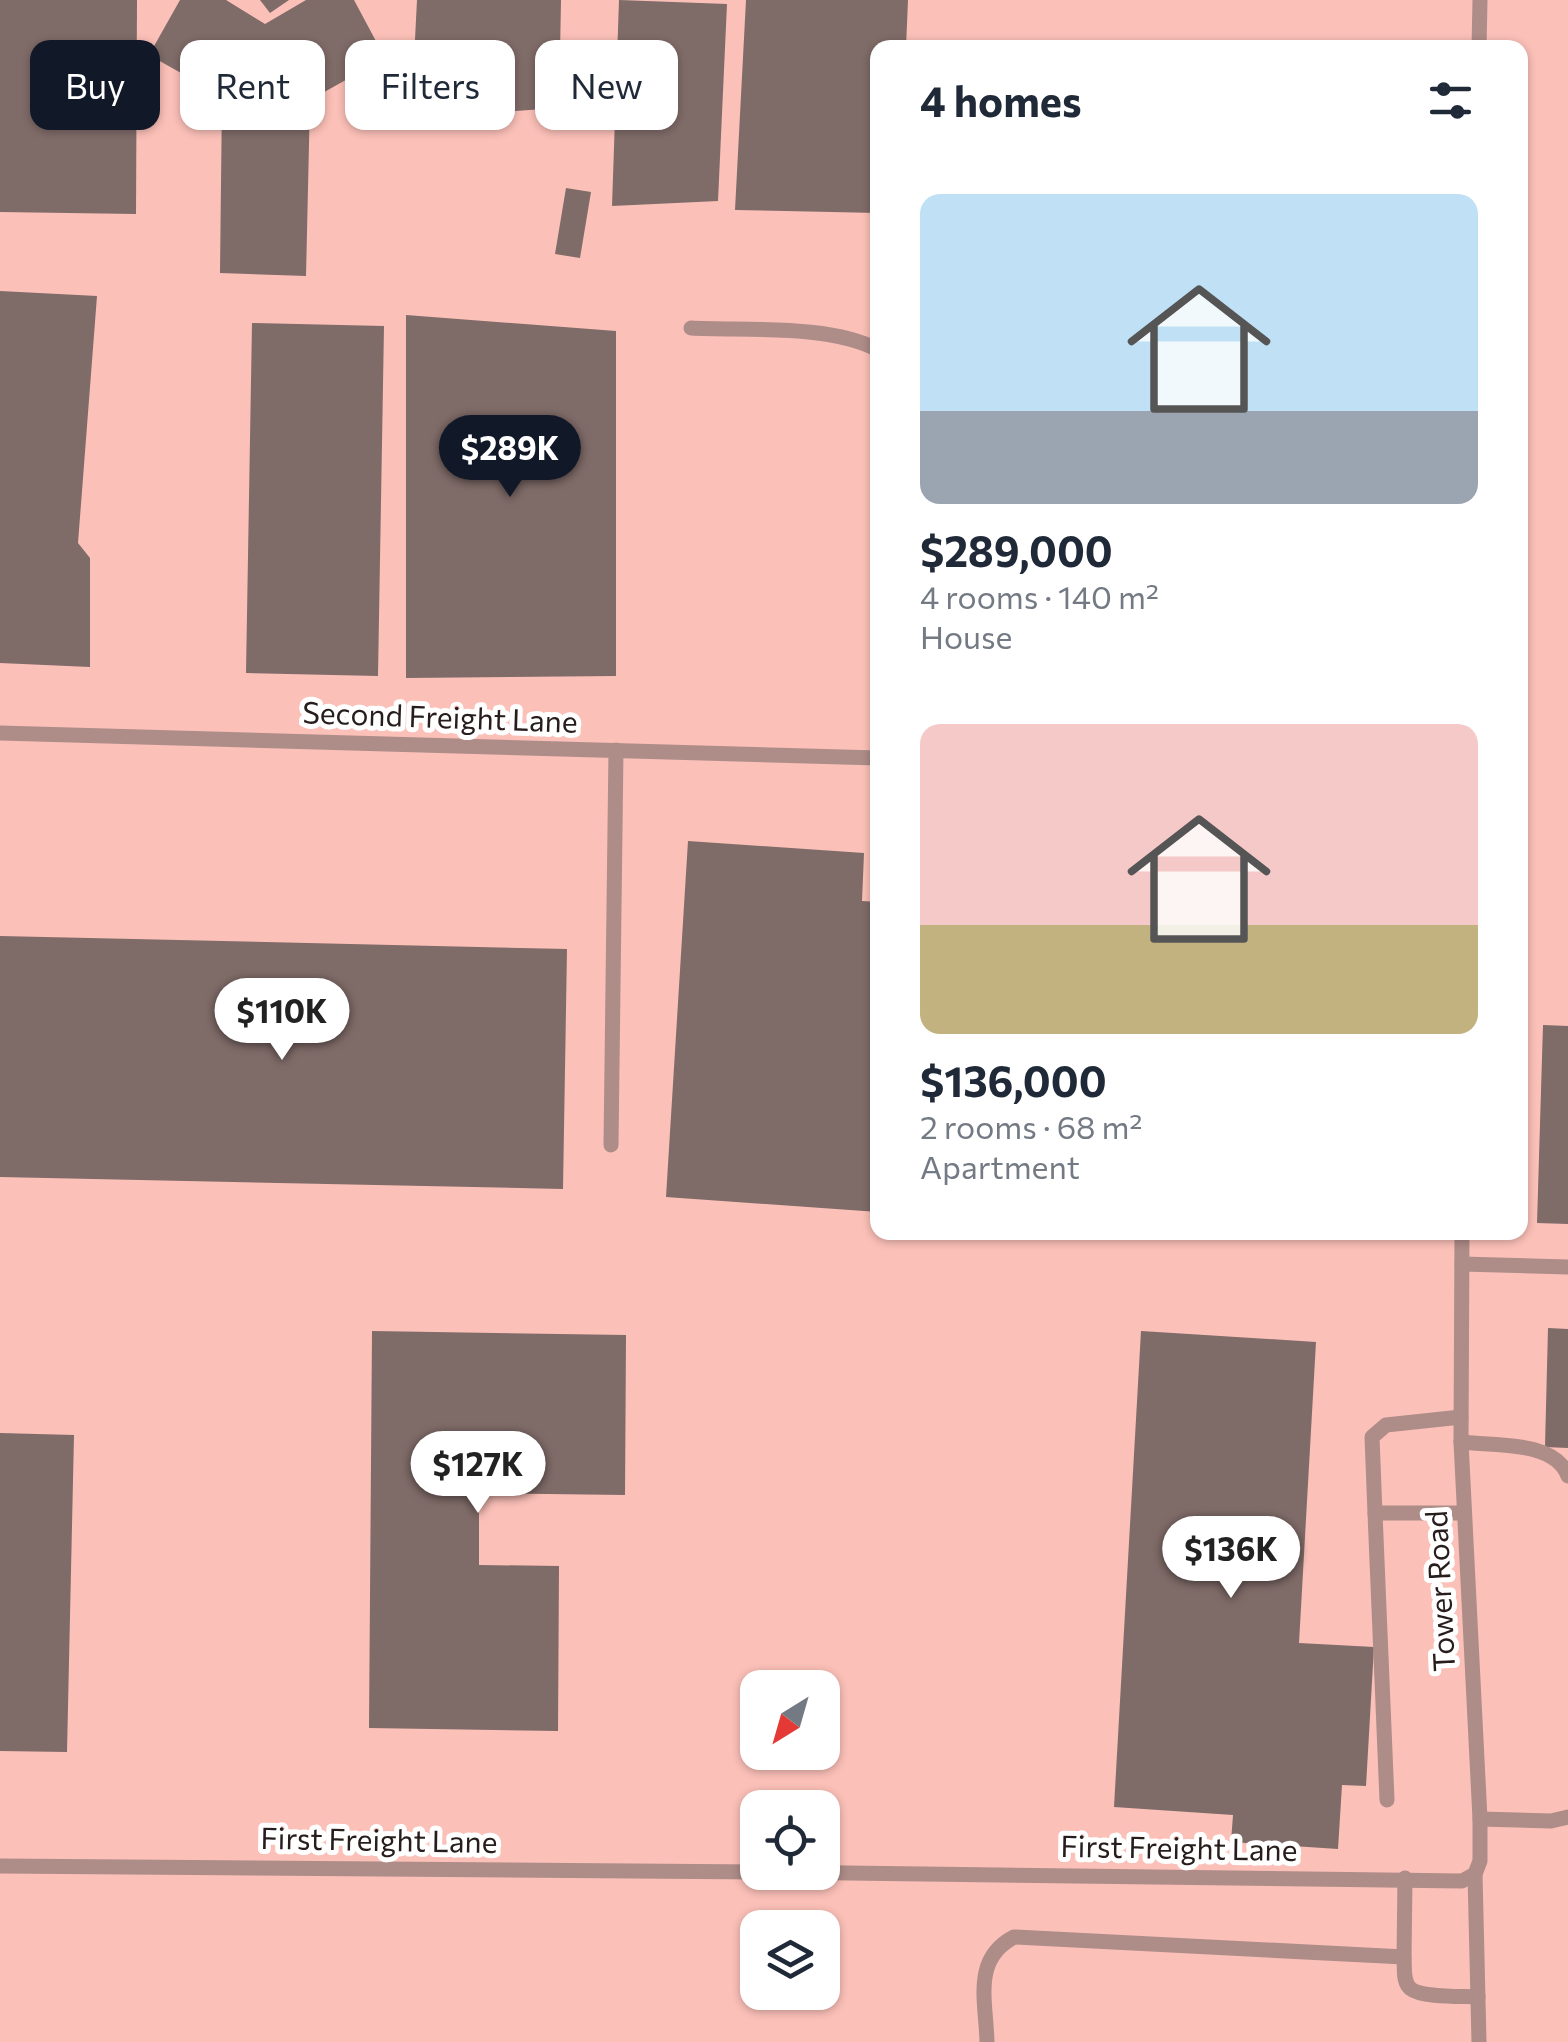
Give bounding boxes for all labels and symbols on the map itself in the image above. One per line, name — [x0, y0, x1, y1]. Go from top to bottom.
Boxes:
pin: $289K — [440, 415, 580, 500]
street label: Second Freight Lane — [302, 692, 578, 739]
pin: $110K — [212, 978, 352, 1063]
pin: $127K — [408, 1431, 548, 1516]
street label: Tower Road — [1416, 1510, 1461, 1673]
pin: $136K — [1161, 1516, 1301, 1601]
north arrow — [740, 1670, 840, 1770]
street label: First Freight Lane — [260, 1818, 498, 1859]
street label: First Freight Lane — [1060, 1826, 1298, 1867]

